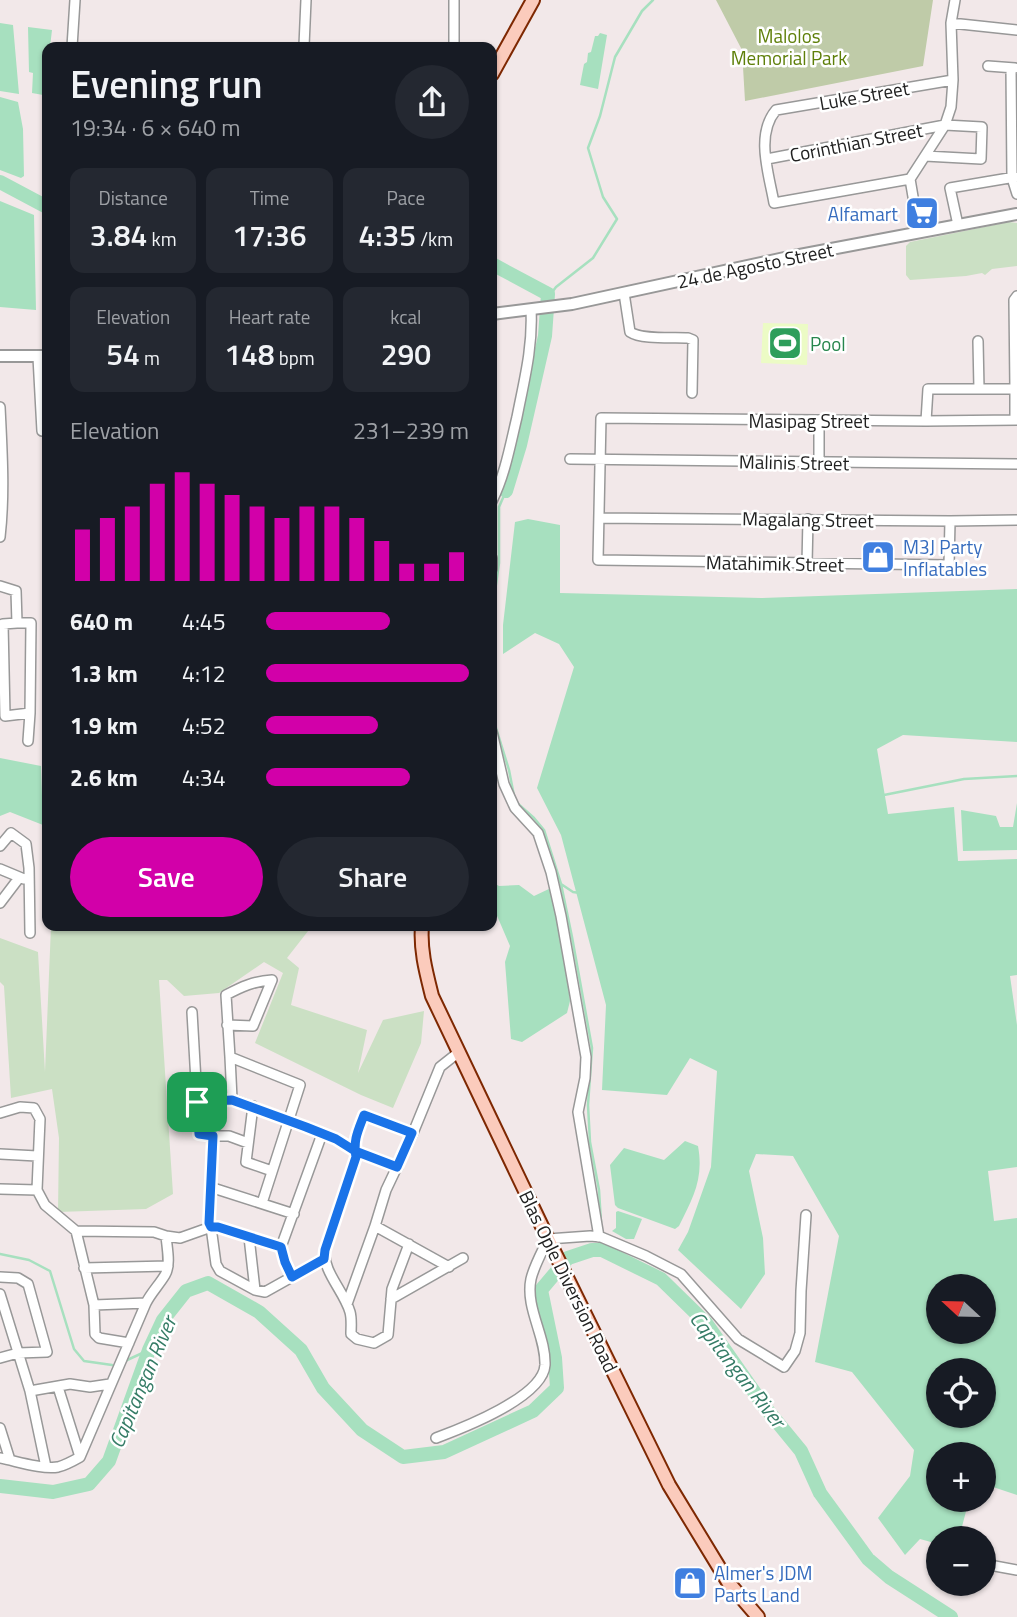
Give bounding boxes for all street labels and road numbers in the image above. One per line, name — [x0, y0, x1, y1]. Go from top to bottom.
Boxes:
street label: Luke Street — [817, 73, 912, 117]
street label: Corinthian Street — [787, 115, 925, 169]
street label: 24 de Agosto Street — [674, 234, 836, 296]
street label: Masipag Street — [749, 406, 870, 435]
street label: Malinis Street — [739, 447, 850, 477]
street label: Magalang Street — [742, 503, 874, 535]
street label: Matahimik Street — [706, 547, 845, 579]
street label: Blas Ople Diversion Road — [512, 1185, 626, 1377]

